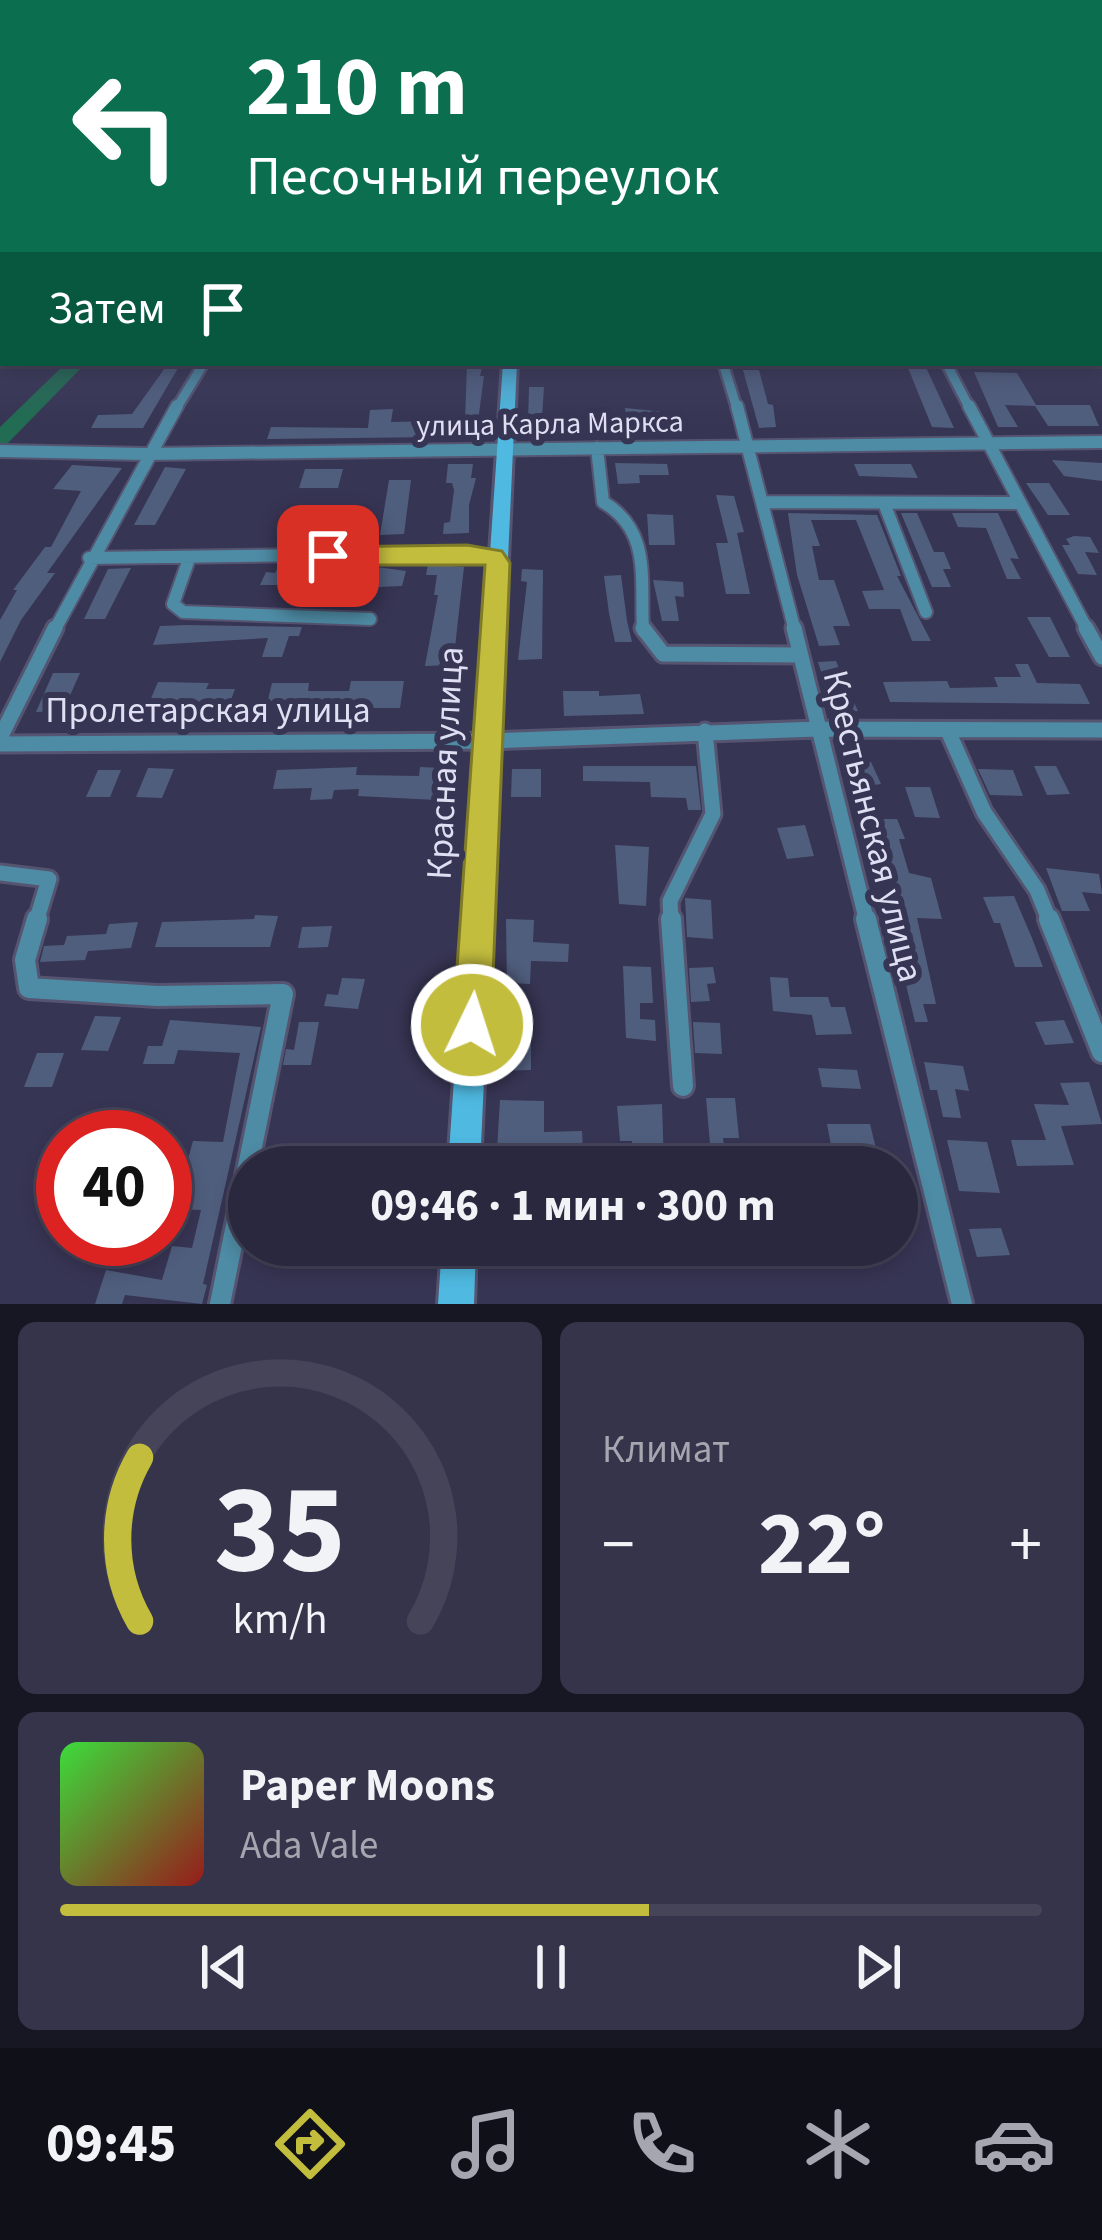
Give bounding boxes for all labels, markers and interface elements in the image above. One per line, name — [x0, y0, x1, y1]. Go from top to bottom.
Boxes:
text: 210 m — [246, 28, 468, 148]
icon: left — [48, 48, 204, 204]
text: Песочный переулок — [246, 139, 719, 216]
icon: arrive — [190, 276, 256, 342]
text: Затем — [48, 277, 166, 341]
street label: улица Карла Маркса — [416, 400, 684, 448]
pin — [277, 505, 379, 607]
icon: arrive — [295, 523, 361, 589]
street label: Красная улица — [413, 645, 477, 881]
street label: Крестьянская улица — [810, 665, 936, 987]
street label: Пролетарская улица — [45, 685, 371, 736]
position arrow — [409, 962, 535, 1088]
speed limit sign: 40 — [36, 1110, 192, 1266]
text: 09:46 · 1 мин · 300 m — [370, 1174, 776, 1238]
text: Климат — [602, 1422, 730, 1478]
text: 35 — [214, 1442, 346, 1620]
text: 22° — [758, 1481, 886, 1609]
text: − — [602, 1498, 635, 1592]
text: + — [1009, 1498, 1042, 1592]
text: km/h — [232, 1589, 328, 1650]
text: Paper Moons — [240, 1754, 495, 1818]
text: Ada Vale — [240, 1818, 378, 1874]
icon: previous — [191, 1934, 257, 2000]
icon: pause — [518, 1934, 584, 2000]
icon: next — [845, 1934, 911, 2000]
icon: directions — [268, 2102, 352, 2186]
icon: music — [444, 2102, 528, 2186]
icon: phone — [620, 2102, 704, 2186]
icon: climate — [796, 2102, 880, 2186]
icon: car — [972, 2102, 1056, 2186]
text: 09:45 — [46, 2106, 176, 2183]

